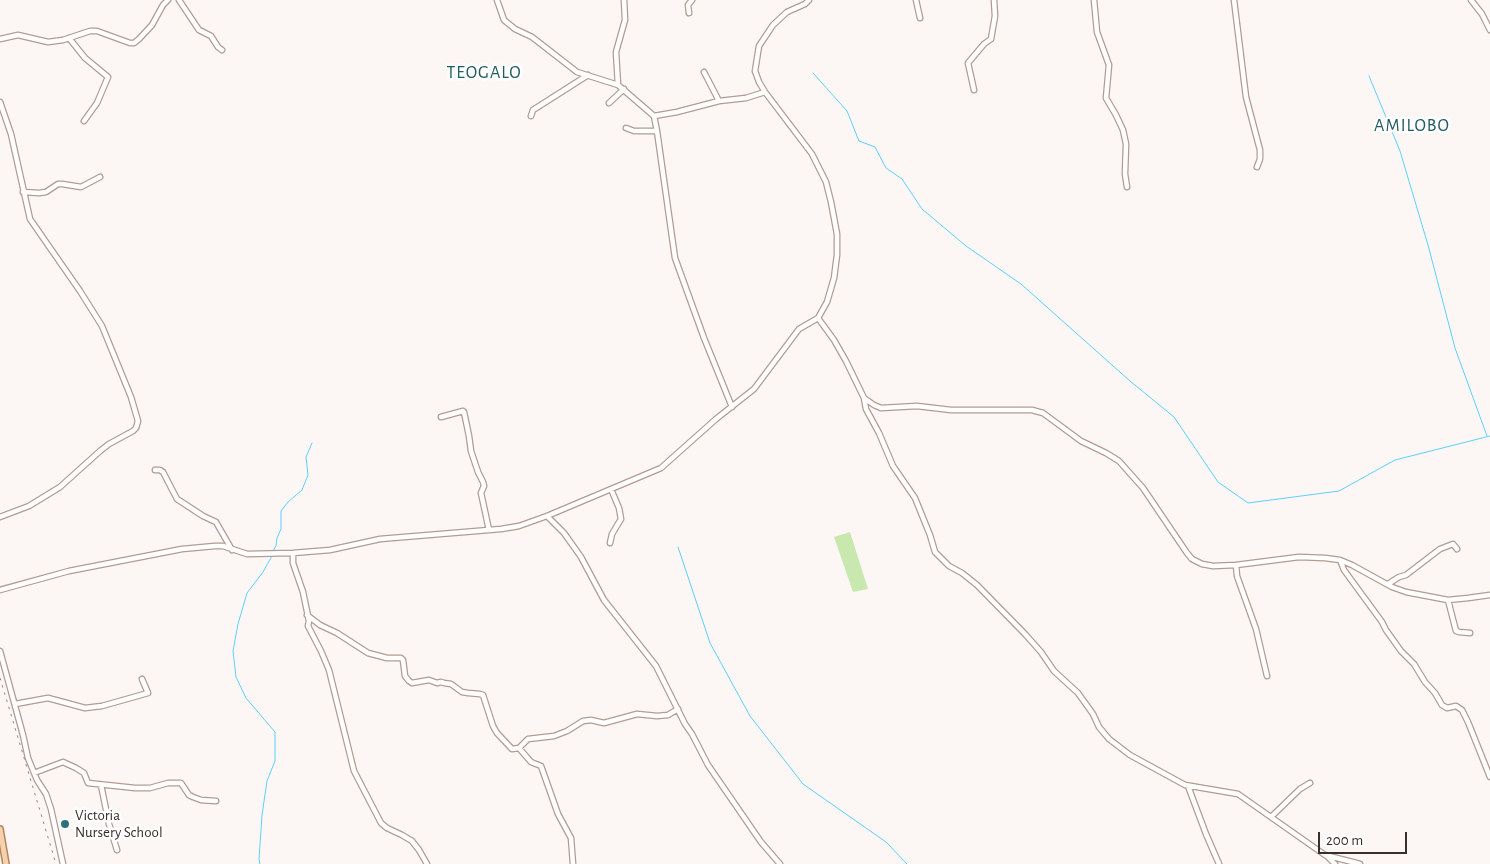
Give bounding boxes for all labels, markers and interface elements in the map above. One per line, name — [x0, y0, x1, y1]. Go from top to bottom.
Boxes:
district label: TEOGALO — [446, 62, 522, 84]
district label: AMILOBO — [1373, 115, 1451, 137]
place label: Victoria Nursery School — [75, 806, 163, 841]
marker: Victoria Nursery School — [59, 818, 71, 830]
scale bar — [1320, 822, 1409, 854]
text: 200 m — [1326, 833, 1363, 848]

